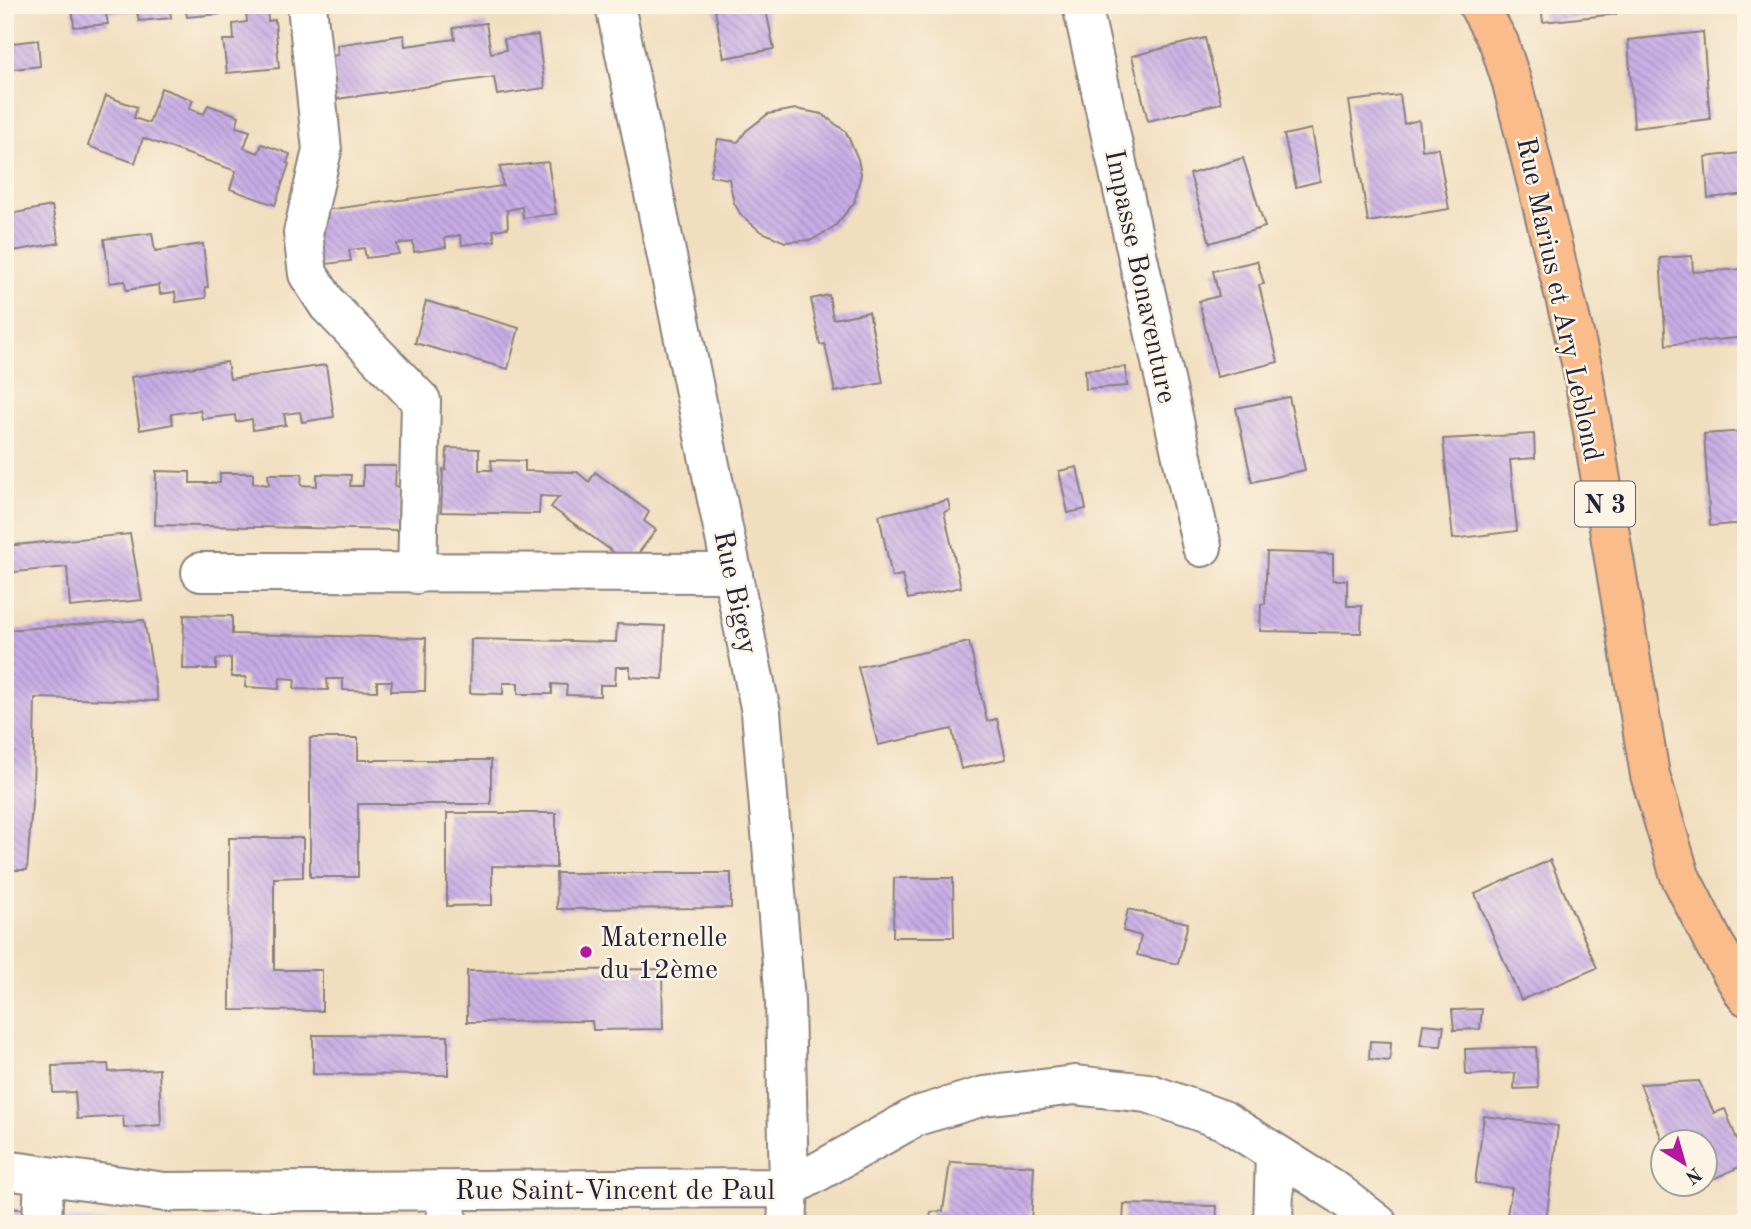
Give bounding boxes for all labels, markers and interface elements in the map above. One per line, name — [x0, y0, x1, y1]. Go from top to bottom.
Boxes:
street label: Rue Marius et Ary Leblond — [1510, 135, 1606, 464]
street label: Impasse Bonaventure — [1098, 147, 1180, 406]
road number: N 3 — [1575, 482, 1635, 526]
street label: Rue Bigey — [707, 528, 761, 657]
place label: Maternelle du 12ème — [600, 925, 727, 985]
marker: Maternelle du 12ème — [578, 944, 594, 960]
north arrow — [1650, 1128, 1720, 1198]
text: N — [1681, 1163, 1704, 1187]
street label: Rue Saint-Vincent de Paul — [455, 1178, 775, 1206]

